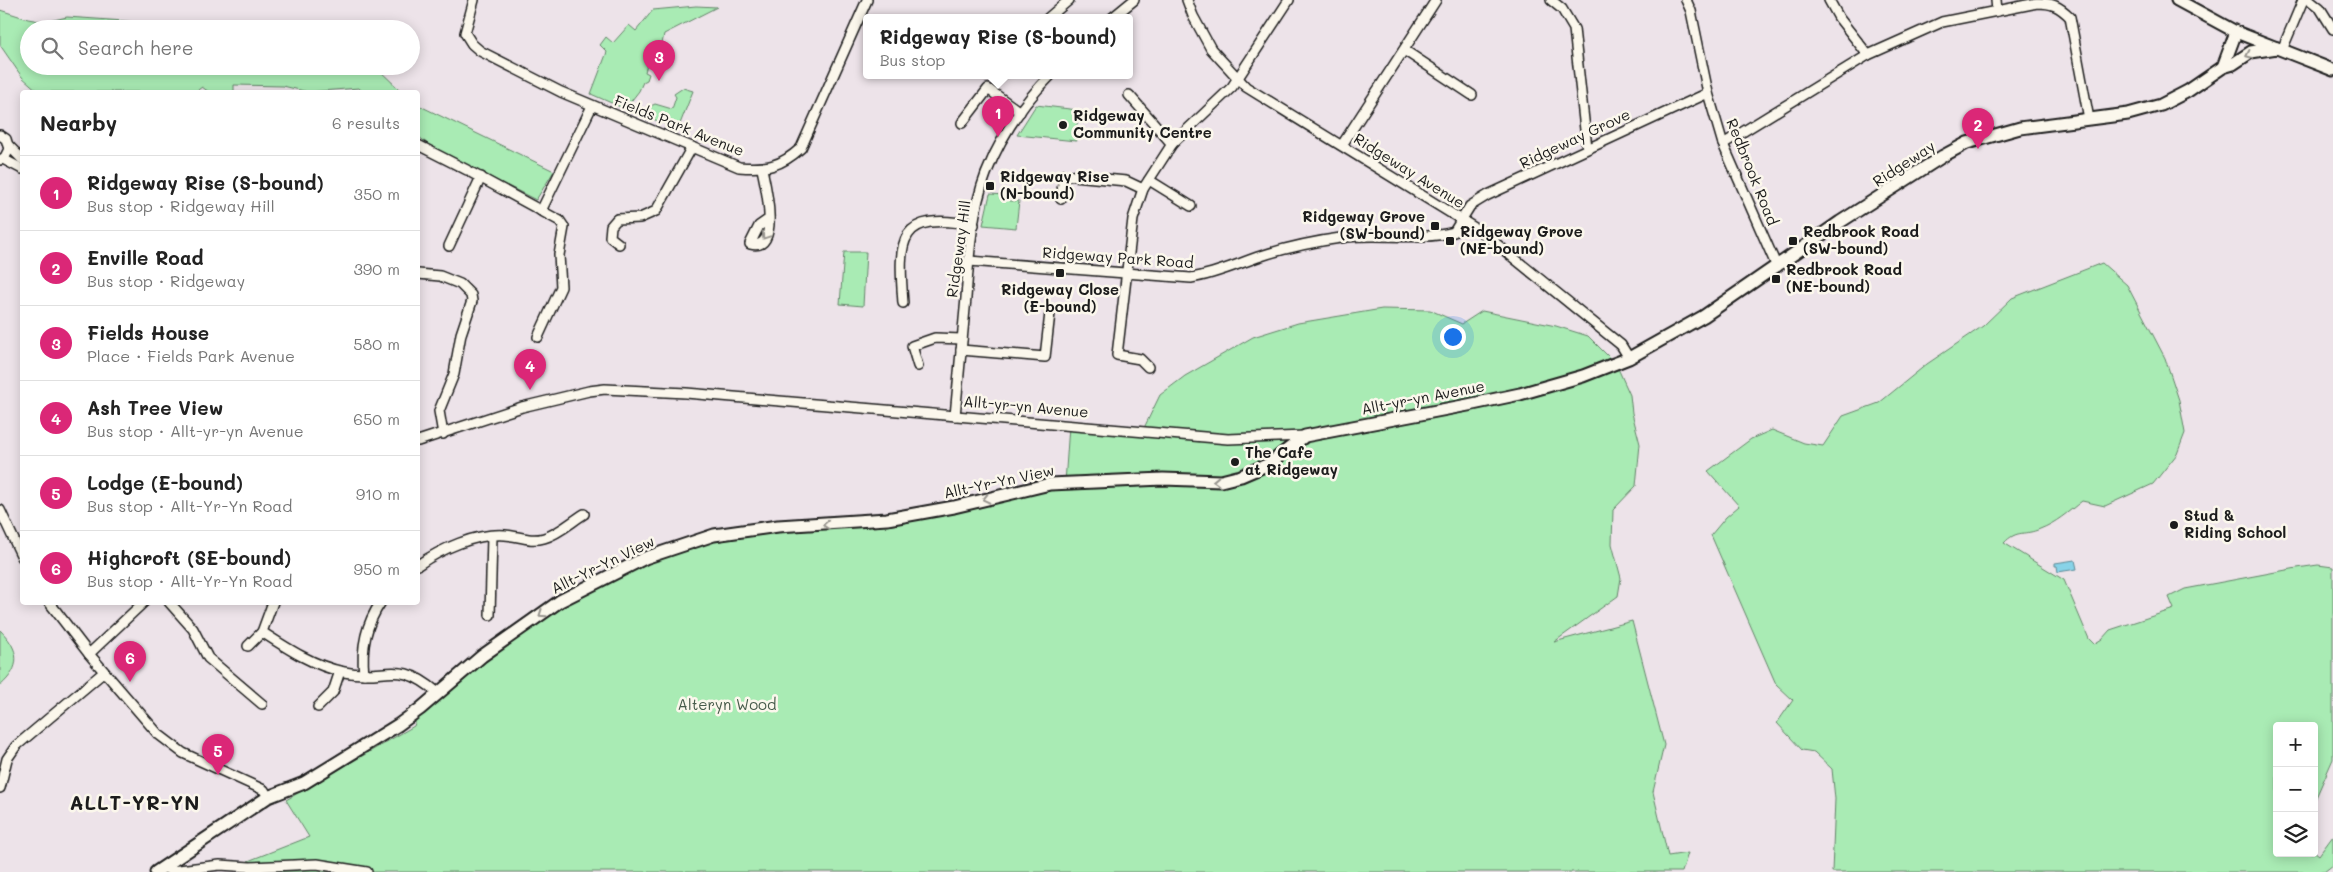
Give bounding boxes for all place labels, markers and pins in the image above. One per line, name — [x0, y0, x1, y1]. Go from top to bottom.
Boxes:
pin: 3 — [643, 40, 675, 81]
pin: 1 — [982, 96, 1014, 137]
place label: Ridgeway Community Centre — [1073, 105, 1212, 142]
pin: 2 — [1962, 108, 1994, 149]
marker: Ridgeway Community Centre — [1057, 119, 1069, 131]
place label: Ridgeway Rise (N-bound) — [1000, 166, 1109, 203]
marker: Ridgeway Rise (N-bound) — [984, 180, 996, 192]
place label: Ridgeway Grove (SW-bound) — [1302, 206, 1425, 243]
marker: Ridgeway Grove (SW-bound) — [1429, 220, 1441, 232]
place label: Ridgeway Grove (NE-bound) — [1460, 221, 1583, 258]
place label: Redbrook Road (SW-bound) — [1803, 221, 1920, 258]
marker: Ridgeway Grove (NE-bound) — [1444, 235, 1456, 247]
marker: Redbrook Road (SW-bound) — [1787, 235, 1799, 247]
place label: Redbrook Road (NE-bound) — [1786, 259, 1903, 296]
marker: Ridgeway Close (E-bound) — [1054, 267, 1066, 279]
marker: Redbrook Road (NE-bound) — [1770, 273, 1782, 285]
place label: Ridgeway Close (E-bound) — [1001, 279, 1119, 316]
pin: 4 — [514, 349, 546, 390]
place label: The Cafe at Ridgeway — [1245, 442, 1338, 479]
marker: The Cafe at Ridgeway — [1229, 456, 1241, 468]
place label: Stud & Riding School — [2184, 505, 2286, 542]
marker: Stud & Riding School — [2168, 519, 2180, 531]
pin: 6 — [114, 641, 146, 682]
pin: 5 — [202, 734, 234, 775]

